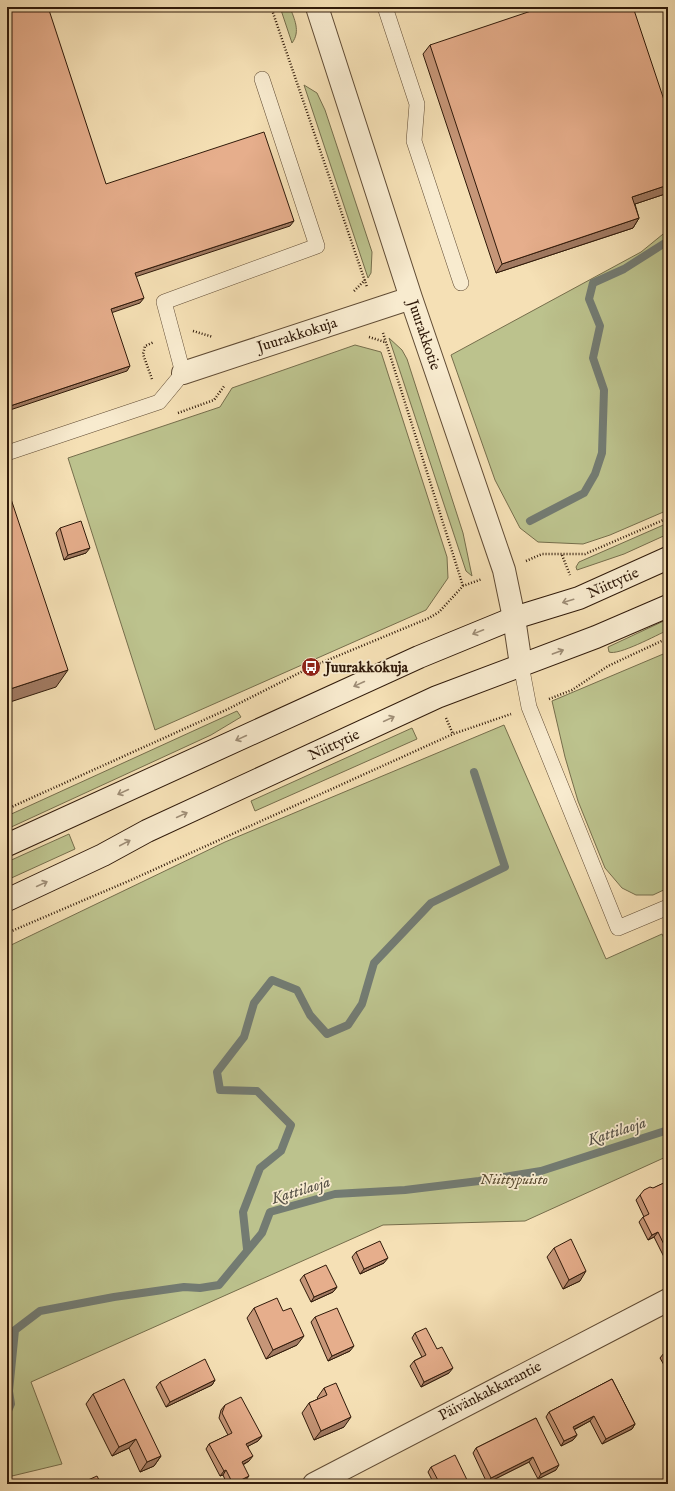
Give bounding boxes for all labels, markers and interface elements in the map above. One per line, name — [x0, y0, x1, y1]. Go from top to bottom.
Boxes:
street label: Juurakkotie — [402, 295, 445, 373]
street label: Juurakkokuja — [253, 313, 340, 357]
street label: Niittytie — [584, 563, 642, 603]
one-way arrow — [562, 598, 575, 605]
one-way arrow — [473, 629, 485, 637]
one-way arrow — [551, 647, 563, 655]
bus stop icon: Juurakkokuja — [300, 656, 322, 678]
place label: Juurakkokuja — [323, 658, 409, 677]
one-way arrow — [354, 681, 366, 688]
one-way arrow — [383, 715, 395, 723]
street label: Niittytie — [305, 725, 363, 765]
one-way arrow — [235, 735, 247, 742]
one-way arrow — [117, 789, 129, 796]
one-way arrow — [176, 811, 188, 818]
one-way arrow — [119, 839, 131, 846]
one-way arrow — [36, 880, 48, 887]
water label: Kattilaoja — [584, 1113, 649, 1151]
park label: Niittypuisto — [480, 1170, 548, 1189]
water label: Kattilaoja — [268, 1173, 333, 1210]
street label: Päivänkakkarantie — [435, 1357, 545, 1425]

